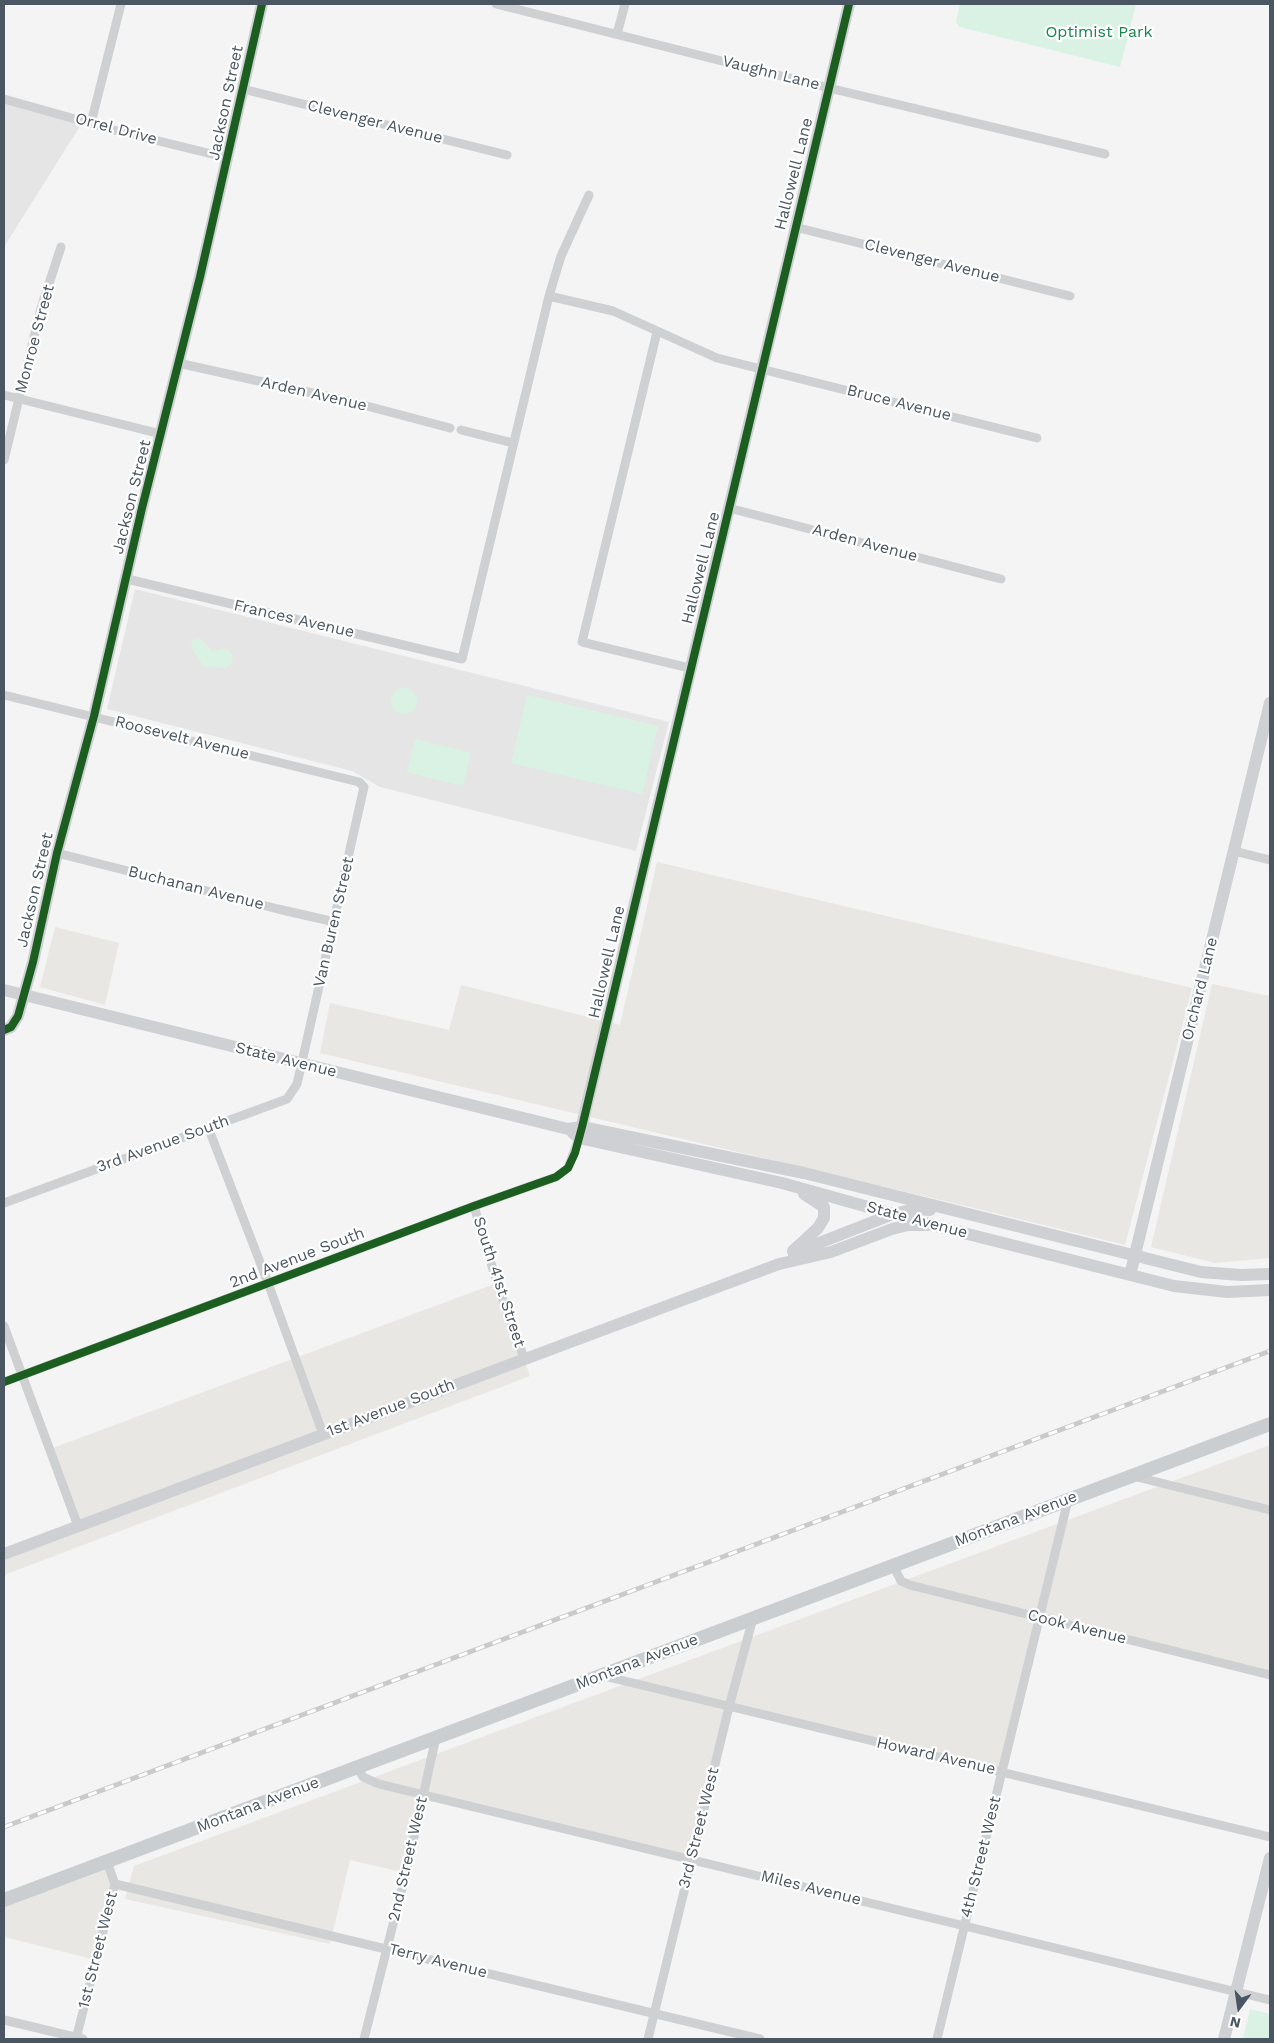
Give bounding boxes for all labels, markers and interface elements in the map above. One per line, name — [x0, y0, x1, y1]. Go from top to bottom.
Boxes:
park label: Optimist Park — [1045, 22, 1153, 42]
street label: Jackson Street — [204, 44, 248, 162]
street label: Vaughn Lane — [720, 52, 822, 94]
street label: Clevenger Avenue — [305, 96, 445, 148]
street label: Orrel Drive — [73, 109, 159, 149]
street label: Hallowell Lane — [771, 116, 817, 232]
street label: Clevenger Avenue — [862, 235, 1002, 287]
street label: Monroe Street — [11, 283, 59, 395]
street label: Arden Avenue — [259, 372, 369, 416]
street label: Bruce Avenue — [845, 381, 953, 425]
street label: Jackson Street — [109, 438, 155, 556]
street label: Hallowell Lane — [678, 510, 724, 626]
street label: Arden Avenue — [810, 520, 920, 566]
street label: Frances Avenue — [232, 596, 356, 642]
street label: Roosevelt Avenue — [113, 712, 251, 764]
street label: Jackson Street — [12, 831, 58, 949]
street label: Van Buren Street — [310, 855, 358, 989]
street label: Buchanan Avenue — [126, 862, 266, 914]
street label: Hallowell Lane — [585, 904, 629, 1020]
street label: Orchard Lane — [1178, 935, 1222, 1043]
street label: State Avenue — [233, 1038, 339, 1082]
street label: 3rd Avenue South — [94, 1111, 232, 1177]
street label: State Avenue — [864, 1197, 970, 1243]
street label: South 41st Street — [469, 1214, 529, 1350]
street label: 2nd Avenue South — [227, 1223, 367, 1293]
street label: 1st Avenue South — [324, 1375, 458, 1441]
street label: Montana Avenue — [952, 1487, 1080, 1551]
street label: Cook Avenue — [1026, 1605, 1128, 1649]
street label: Montana Avenue — [573, 1630, 701, 1694]
street label: Howard Avenue — [875, 1733, 997, 1779]
street label: 3rd Street West — [675, 1766, 723, 1890]
street label: Montana Avenue — [194, 1773, 322, 1837]
street label: 4th Street West — [957, 1794, 1005, 1920]
street label: 2nd Street West — [384, 1795, 432, 1923]
street label: Miles Avenue — [759, 1866, 863, 1910]
street label: 1st Street West — [74, 1890, 122, 2010]
street label: Terry Avenue — [387, 1940, 489, 1982]
north arrow — [1214, 1983, 1264, 2033]
text: N — [1228, 2014, 1242, 2032]

